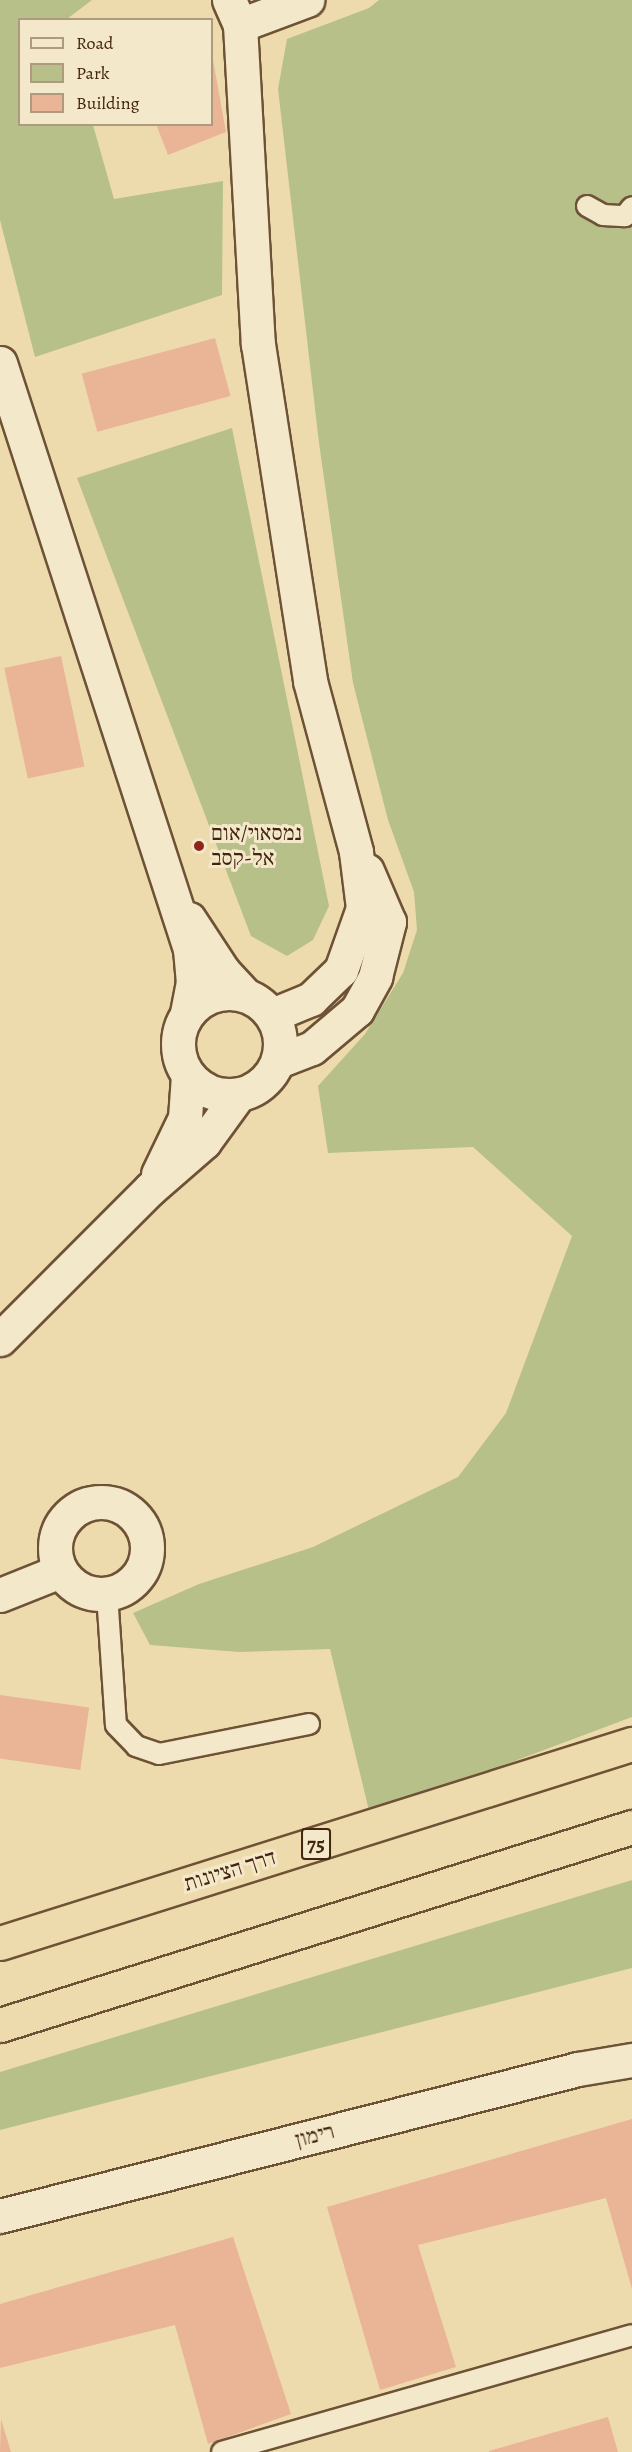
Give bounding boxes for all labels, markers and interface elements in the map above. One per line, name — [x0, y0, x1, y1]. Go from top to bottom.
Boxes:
legend — [18, 18, 213, 126]
text: Road — [76, 31, 113, 55]
text: Park — [76, 61, 110, 85]
text: Building — [76, 91, 140, 115]
place label: נמסאוי/אום אל-קסב — [211, 820, 302, 872]
marker: נמסאוי/אום אל-קסב — [192, 839, 206, 853]
road number: 75 — [301, 1826, 331, 1862]
street label: דרך הציונות — [181, 1844, 279, 1898]
street label: רימון — [293, 2118, 337, 2154]

